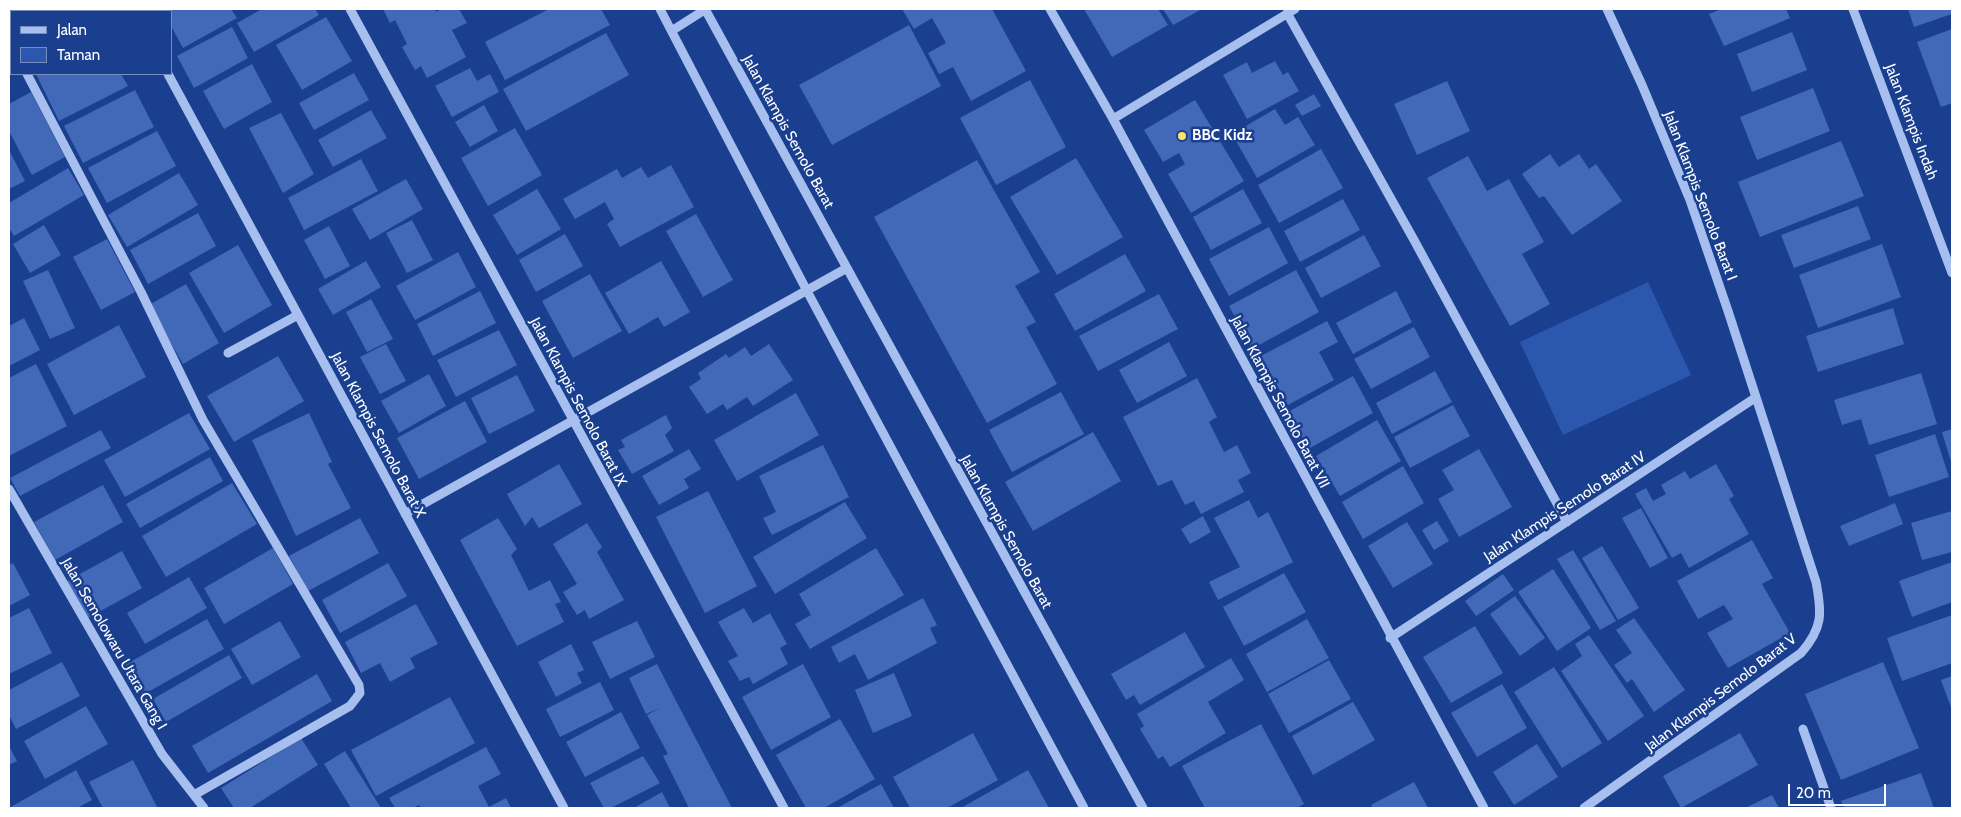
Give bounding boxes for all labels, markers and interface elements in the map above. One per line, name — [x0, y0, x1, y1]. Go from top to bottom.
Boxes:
legend — [10, 10, 172, 75]
text: Jalan — [57, 21, 87, 39]
text: Taman — [57, 46, 100, 64]
street label: Jalan Klampis Semolo Barat — [738, 52, 838, 212]
street label: Jalan Klampis Indah — [1881, 62, 1941, 182]
street label: Jalan Klampis Semolo Barat I — [1659, 109, 1741, 283]
place label: BBC Kidz — [1192, 127, 1252, 145]
marker: BBC Kidz — [1176, 130, 1188, 142]
street label: Jalan Klampis Semolo Barat VII — [1227, 313, 1333, 491]
street label: Jalan Klampis Semolo Barat IX — [526, 314, 630, 490]
street label: Jalan Klampis Semolo Barat X — [327, 349, 429, 521]
street label: Jalan Klampis Semolo Barat IV — [1481, 448, 1649, 566]
street label: Jalan Klampis Semolo Barat — [956, 452, 1056, 612]
street label: Jalan Semolowaru Utara Gang I — [57, 555, 171, 733]
street label: Jalan Klampis Semolo Barat V — [1642, 630, 1800, 756]
scale bar — [1791, 774, 1888, 806]
text: 20 m — [1796, 784, 1831, 802]

